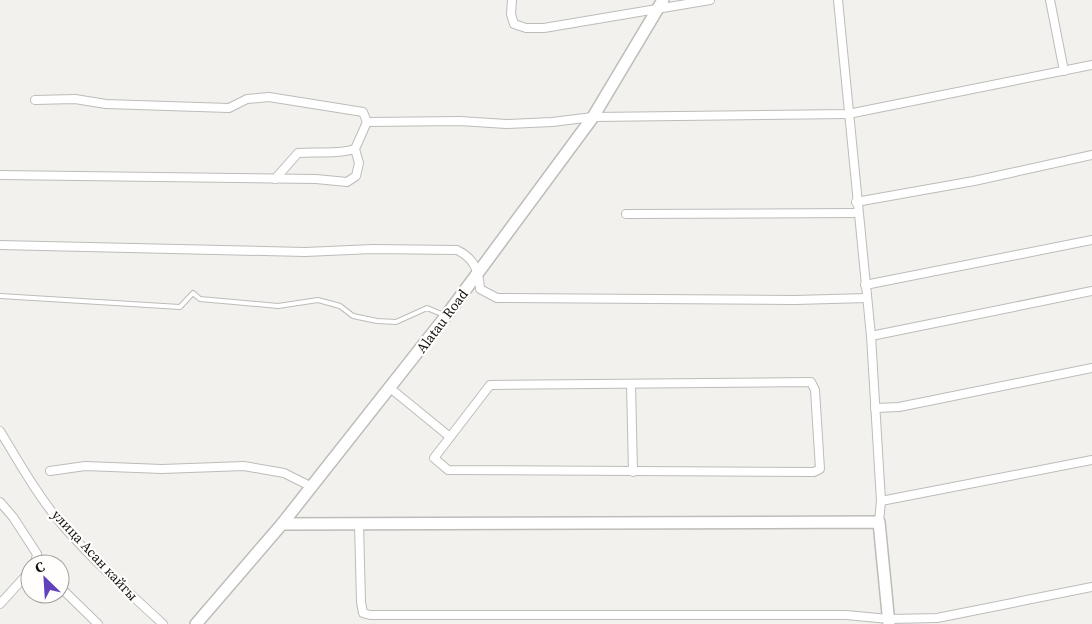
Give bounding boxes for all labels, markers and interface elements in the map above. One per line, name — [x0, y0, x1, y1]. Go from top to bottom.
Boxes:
street label: Alatau Road — [411, 285, 473, 357]
street label: улица Асан кайгы — [47, 505, 143, 605]
north arrow — [20, 554, 70, 604]
text: С — [31, 556, 48, 578]

